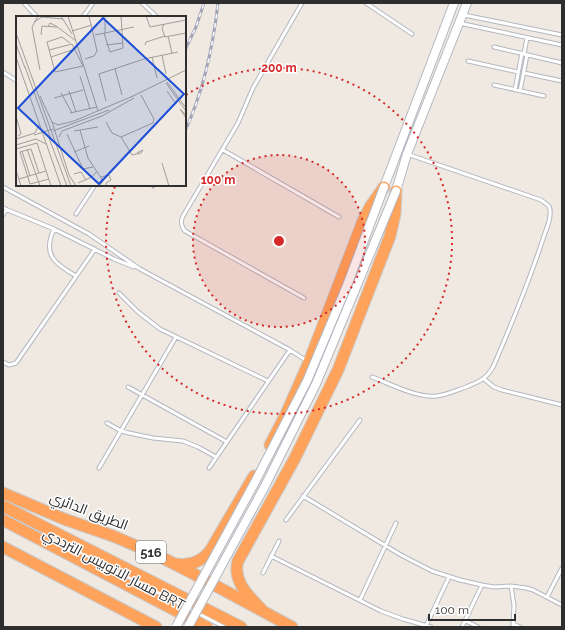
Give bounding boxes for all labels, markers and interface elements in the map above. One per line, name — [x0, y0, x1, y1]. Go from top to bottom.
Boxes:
inset map — [16, 16, 186, 186]
text: 200 m — [261, 61, 297, 75]
text: 100 m — [201, 173, 235, 187]
centre of rings — [272, 234, 286, 248]
street label: الطريق الدائري — [46, 489, 130, 537]
street label: مسار الاتوبيس الترددي BRT — [38, 525, 188, 617]
road number: 516 — [136, 541, 166, 563]
scale bar — [429, 596, 515, 622]
text: 100 m — [435, 603, 469, 617]

